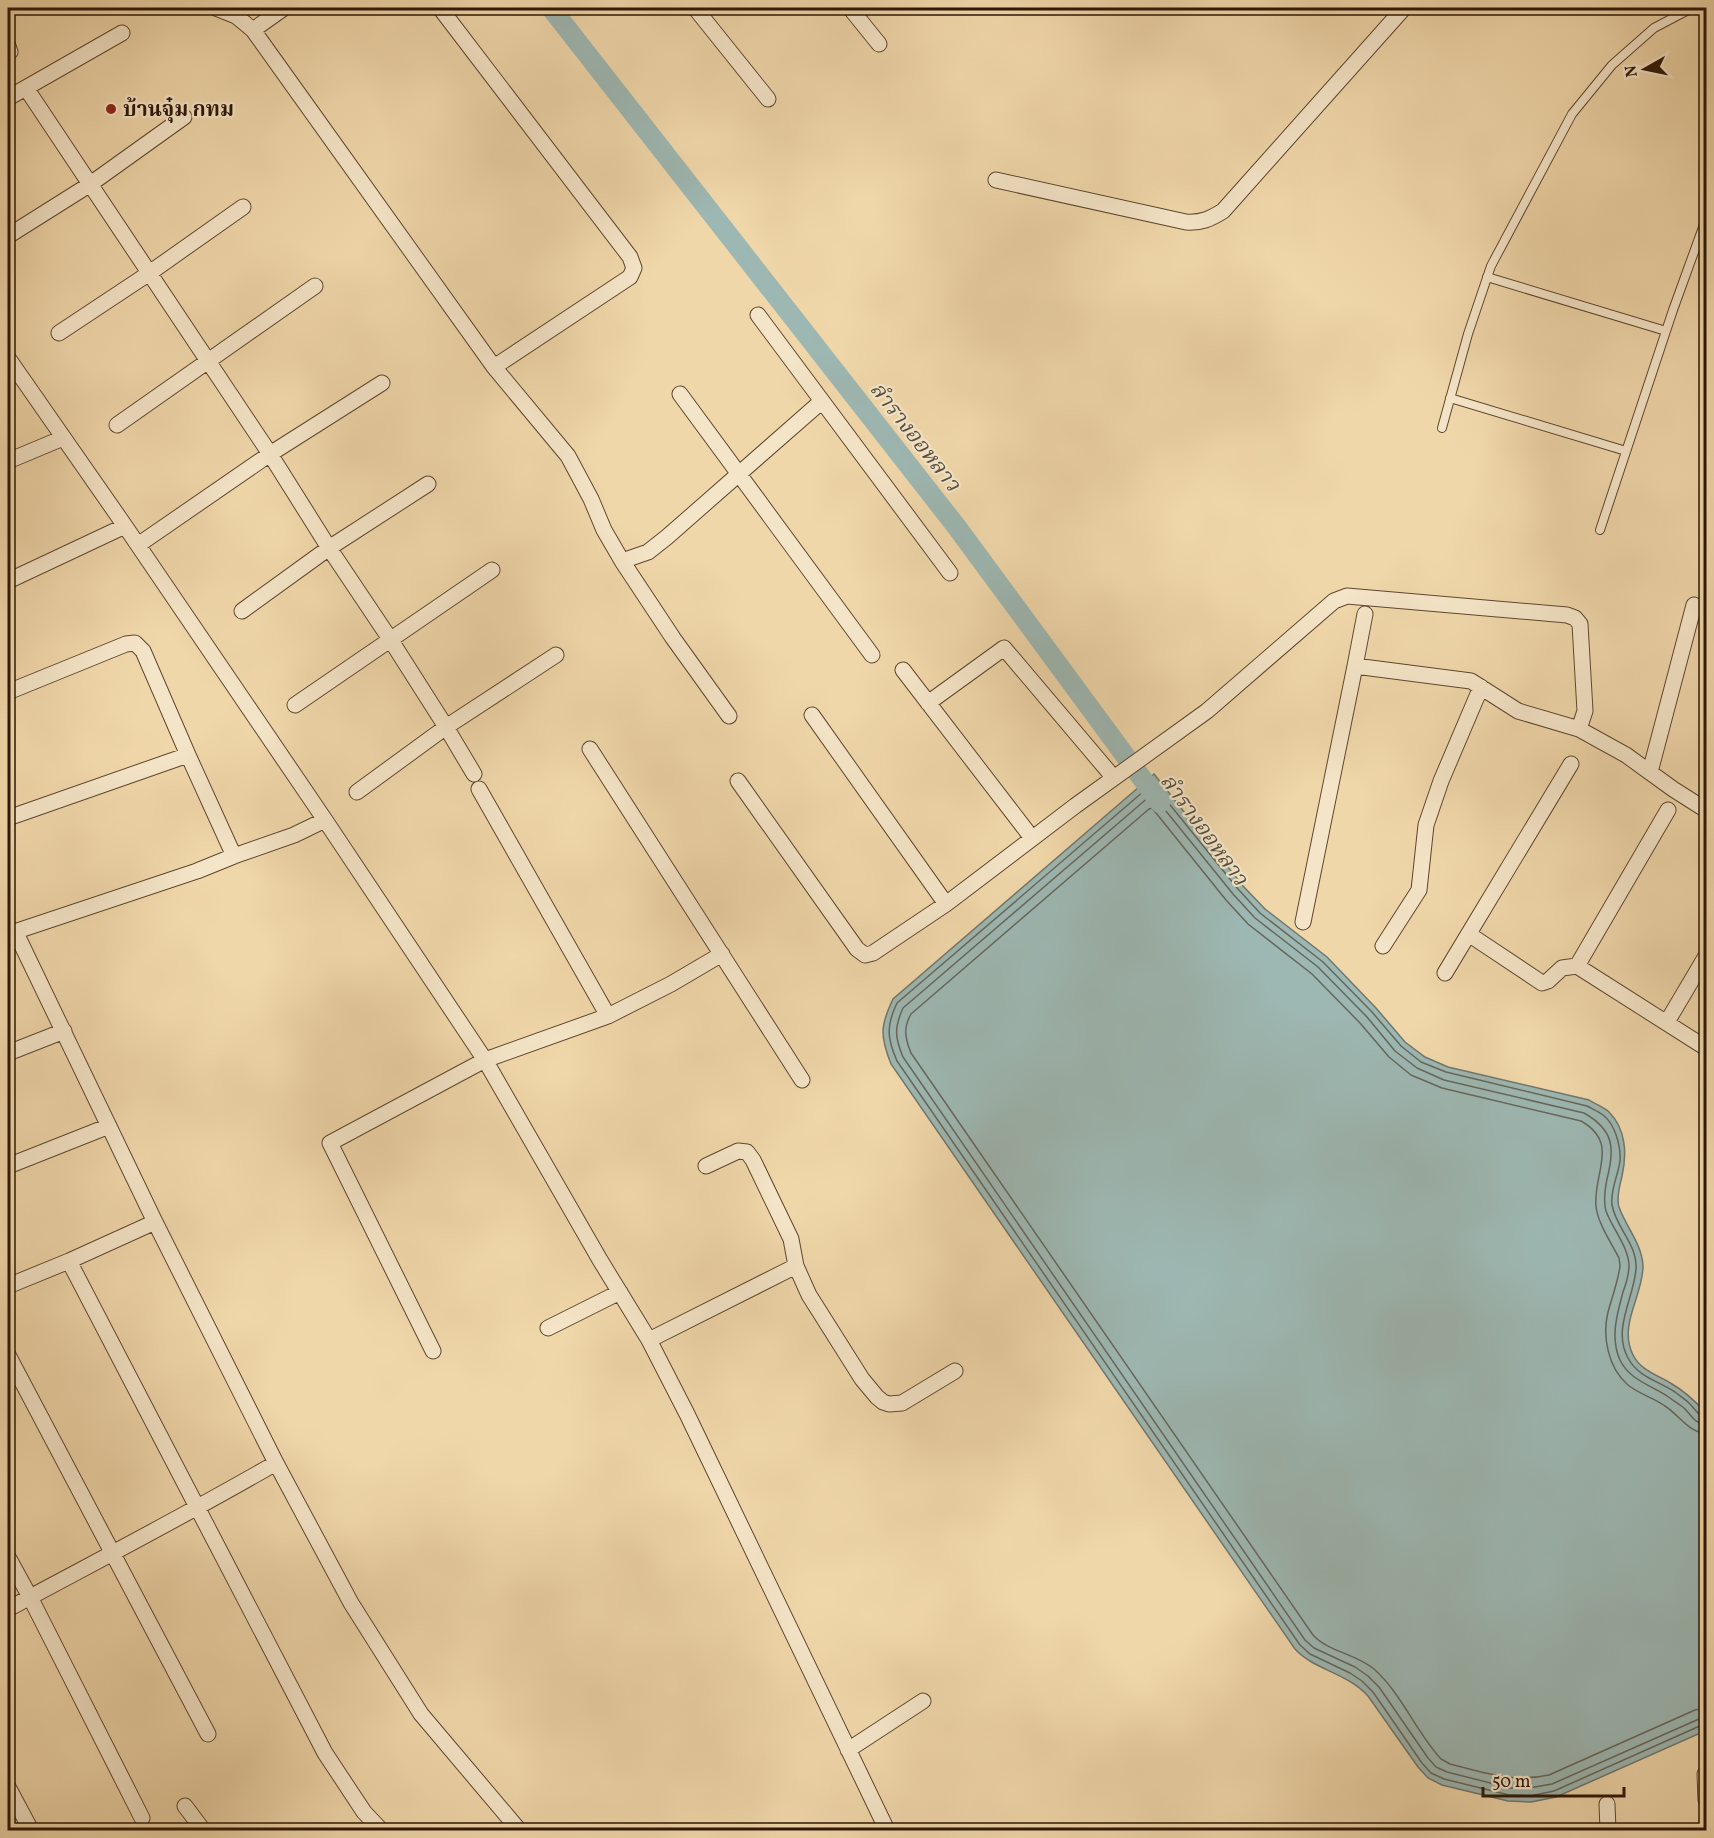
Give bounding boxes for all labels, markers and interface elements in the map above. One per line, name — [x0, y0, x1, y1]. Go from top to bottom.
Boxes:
north arrow — [1615, 39, 1675, 99]
text: N — [1620, 63, 1644, 78]
place label: บ้านจุ๋ม กทม — [123, 96, 234, 125]
marker: บ้านจุ๋ม กทม — [104, 102, 118, 116]
water label: ลำรางออหลาว — [861, 376, 967, 499]
water label: ลำรางออหลาว — [1152, 768, 1255, 893]
scale bar — [1483, 1760, 1624, 1798]
text: 50 m — [1492, 1770, 1531, 1795]

